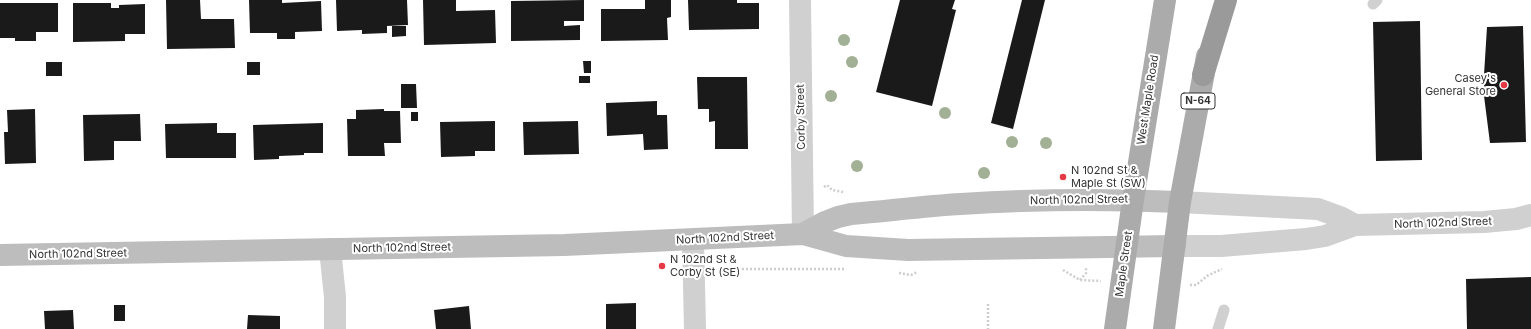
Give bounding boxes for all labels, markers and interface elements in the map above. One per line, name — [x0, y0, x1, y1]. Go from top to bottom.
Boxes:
street label: West Maple Road — [1134, 54, 1162, 146]
place label: Casey's General Store — [1425, 72, 1496, 98]
marker: Casey's General Store — [1499, 80, 1509, 90]
street label: Corby Street — [794, 84, 808, 150]
road number: N-64 — [1181, 93, 1215, 109]
place label: N 102nd St & Maple St (SW) — [1071, 164, 1146, 190]
marker: N 102nd St & Maple St (SW) — [1058, 172, 1068, 182]
street label: North 102nd Street — [1030, 193, 1128, 207]
street label: North 102nd Street — [1394, 215, 1492, 231]
street label: North 102nd Street — [676, 229, 774, 247]
street label: Maple Street — [1113, 230, 1135, 298]
street label: North 102nd Street — [353, 241, 451, 255]
street label: North 102nd Street — [29, 247, 127, 261]
place label: N 102nd St & Corby St (SE) — [670, 253, 740, 279]
marker: N 102nd St & Corby St (SE) — [657, 261, 667, 271]

